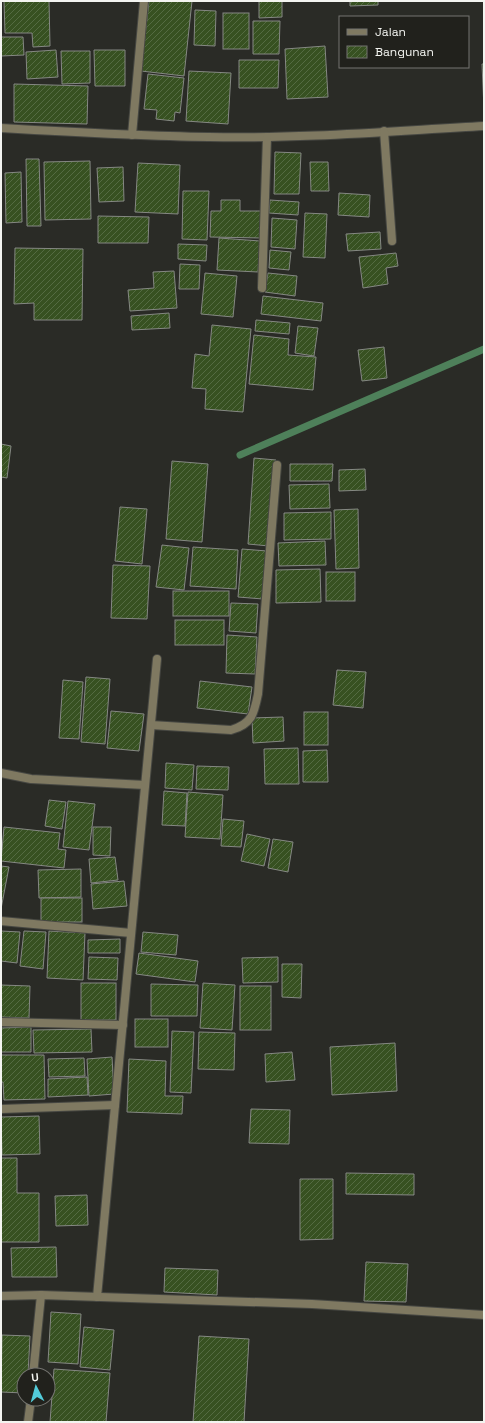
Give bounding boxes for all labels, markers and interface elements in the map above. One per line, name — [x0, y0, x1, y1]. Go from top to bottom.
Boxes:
legend — [339, 16, 469, 68]
text: Jalan — [375, 24, 406, 40]
text: Bangunan — [375, 44, 434, 60]
north arrow — [16, 1367, 56, 1407]
text: U — [31, 1370, 39, 1384]

